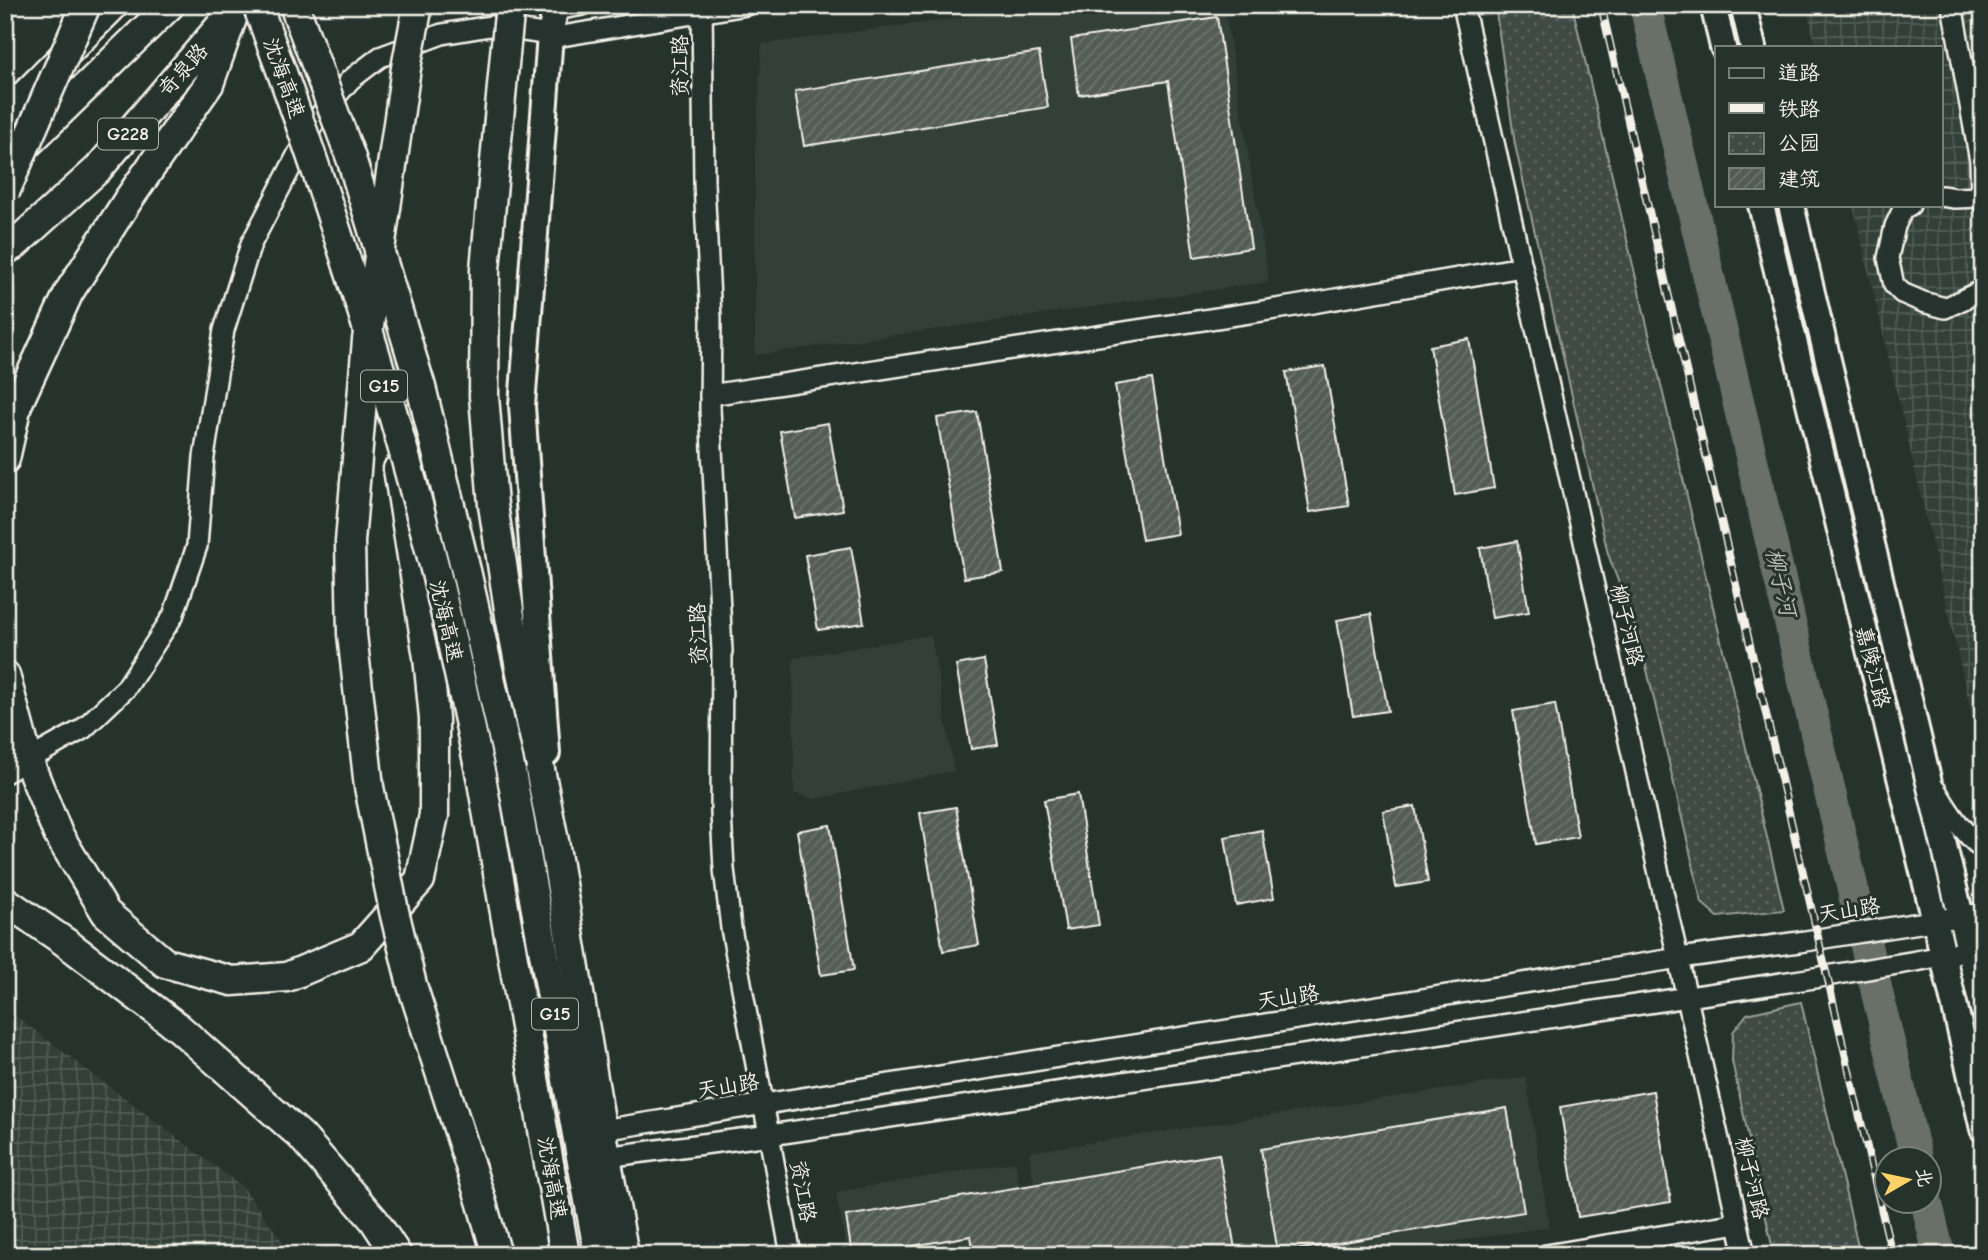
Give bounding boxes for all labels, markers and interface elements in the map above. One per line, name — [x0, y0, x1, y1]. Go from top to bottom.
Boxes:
street label: 沈海高速 — [258, 34, 310, 122]
street label: 资江路 — [668, 35, 692, 98]
street label: 奇泉路 — [153, 38, 213, 102]
legend — [1715, 46, 1942, 206]
text: 道路 — [1778, 61, 1820, 85]
text: 铁路 — [1778, 97, 1820, 121]
road number: G228 — [98, 118, 158, 150]
text: 公园 — [1778, 131, 1820, 155]
text: 建筑 — [1778, 167, 1820, 191]
road number: G15 — [361, 370, 407, 402]
water label: 柳子河 — [1760, 545, 1803, 623]
street label: 沈海高速 — [425, 577, 467, 665]
street label: 柳子河路 — [1606, 581, 1648, 669]
street label: 资江路 — [685, 602, 711, 666]
street label: 嘉陵江路 — [1851, 623, 1895, 711]
street label: 天山路 — [1816, 893, 1882, 927]
street label: 天山路 — [1255, 980, 1321, 1014]
road number: G15 — [532, 998, 578, 1030]
street label: 天山路 — [695, 1069, 761, 1103]
street label: 柳子河路 — [1731, 1134, 1773, 1222]
street label: 沈海高速 — [533, 1135, 571, 1221]
north arrow — [1872, 1144, 1942, 1214]
street label: 资江路 — [786, 1158, 820, 1224]
text: 北 — [1911, 1166, 1936, 1189]

